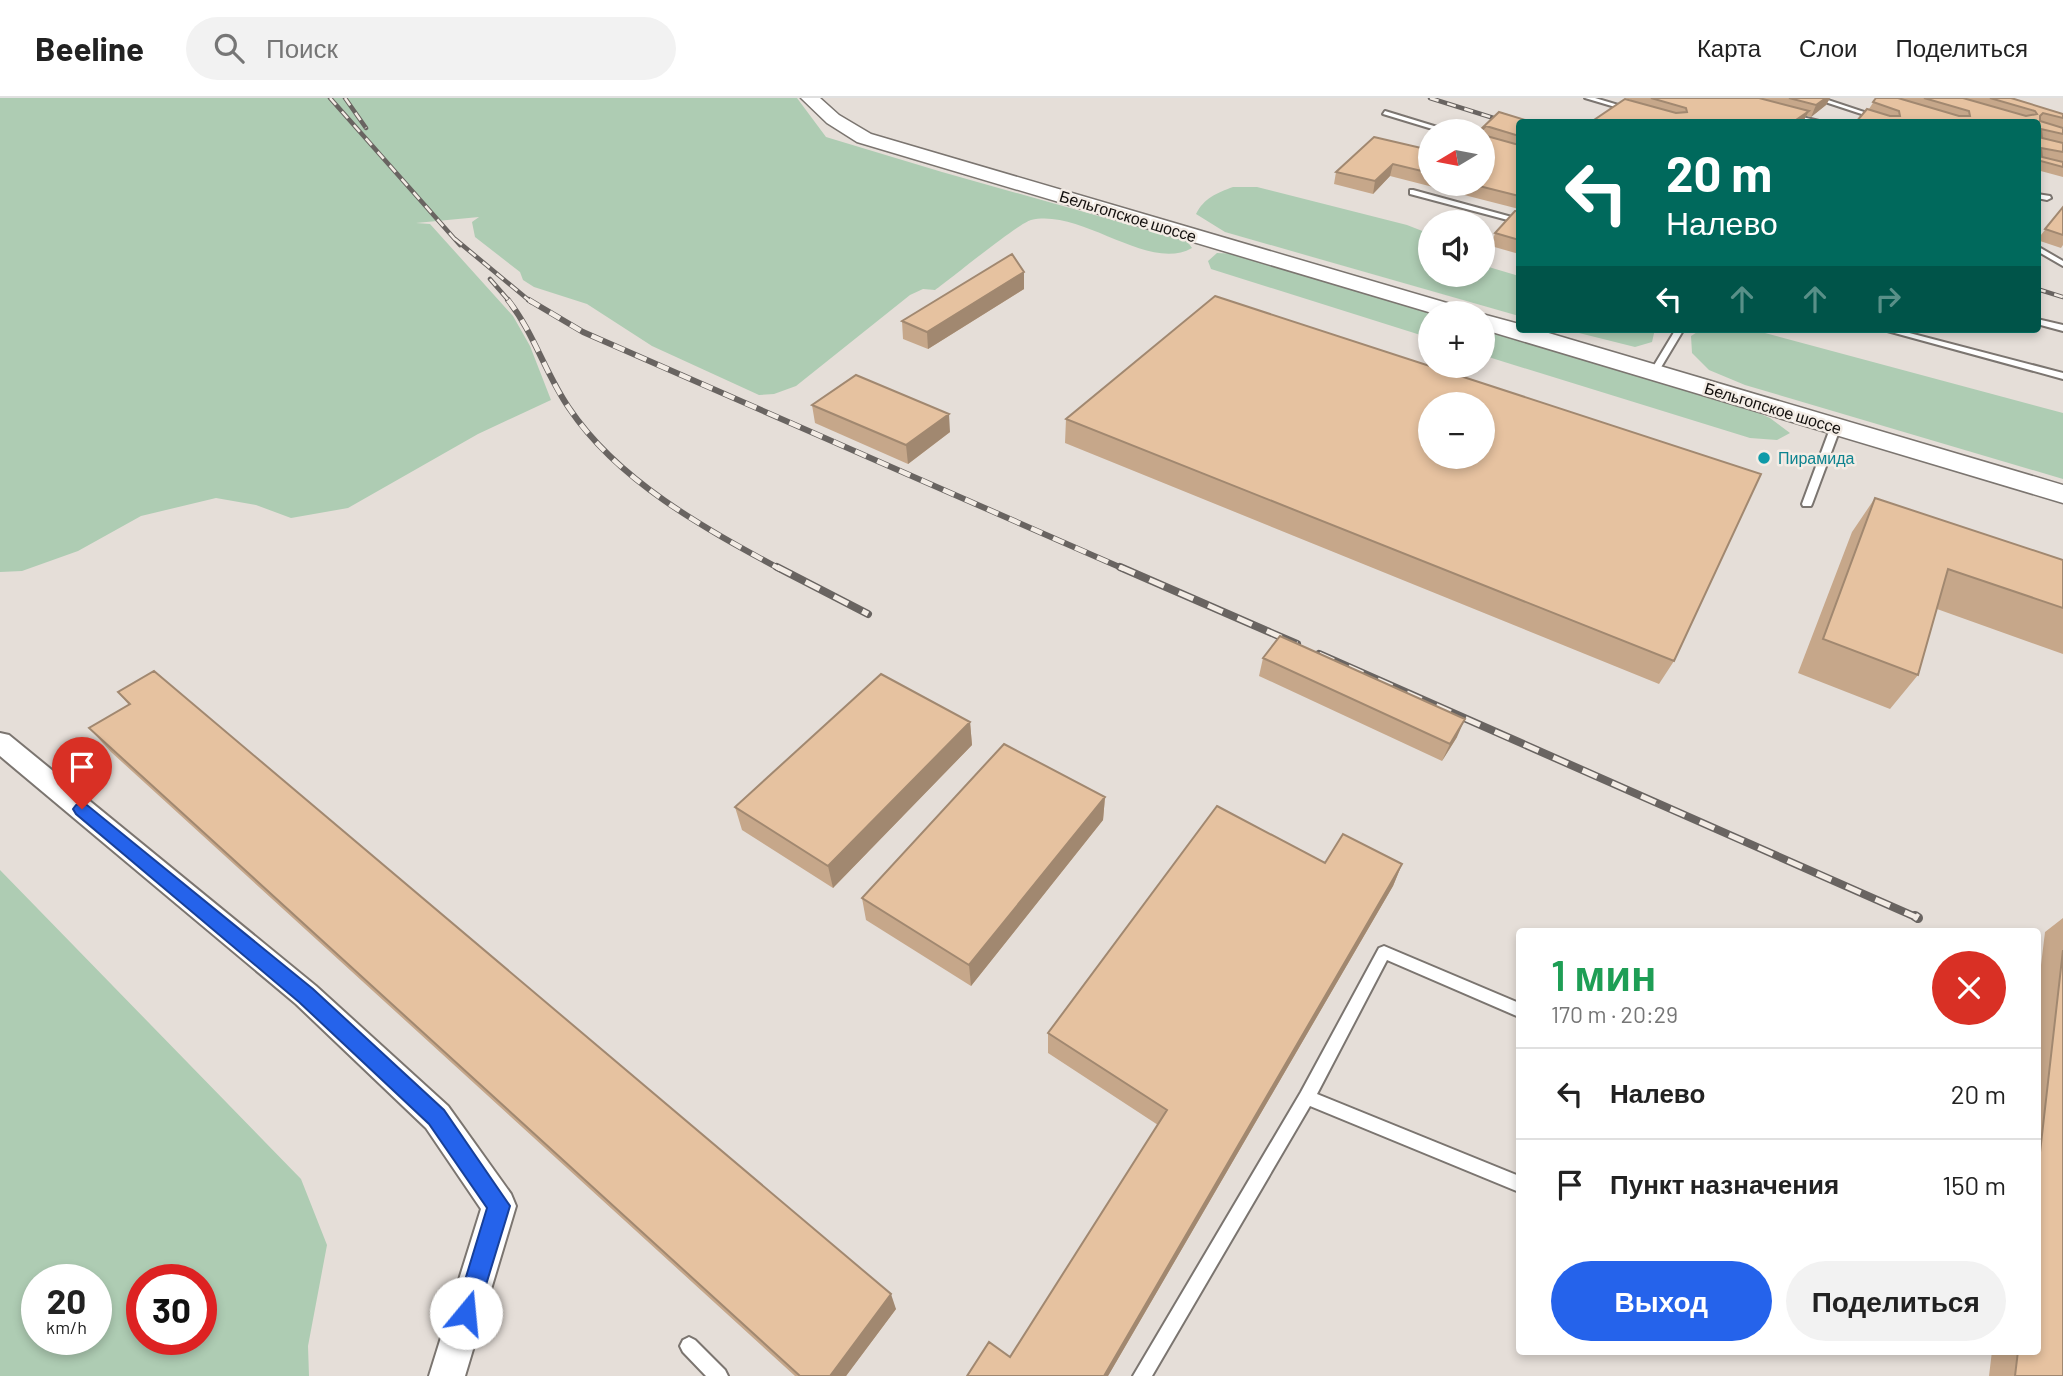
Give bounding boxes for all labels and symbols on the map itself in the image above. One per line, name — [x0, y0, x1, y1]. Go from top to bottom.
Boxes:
north arrow — [1418, 119, 1494, 196]
street label: Бельгопское шоссе — [1057, 186, 1199, 245]
street label: Бельгопское шоссе — [1702, 378, 1844, 437]
place label: Пирамида — [1778, 448, 1855, 467]
marker: Пирамида — [1756, 450, 1772, 466]
pin — [52, 737, 112, 809]
speed limit sign: 30 — [126, 1264, 217, 1355]
position arrow — [429, 1276, 503, 1350]

